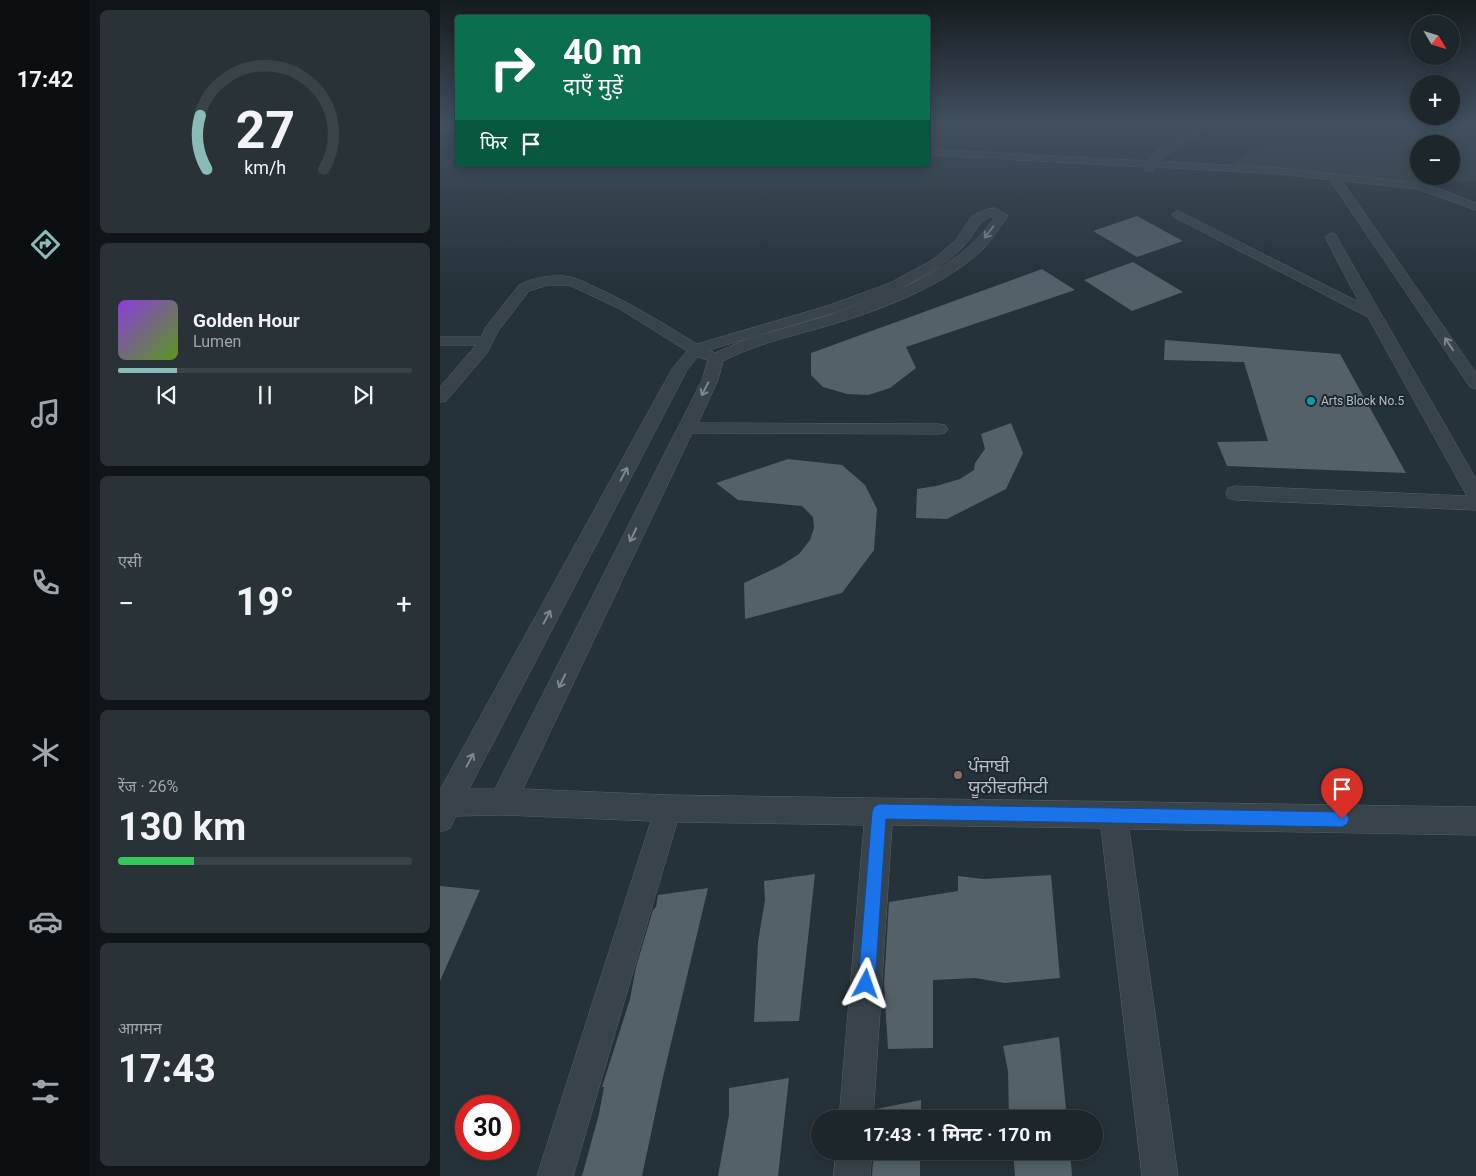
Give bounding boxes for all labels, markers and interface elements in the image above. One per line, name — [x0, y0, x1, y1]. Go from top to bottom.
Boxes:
north arrow — [1410, 15, 1460, 65]
map controls — [1410, 15, 1460, 185]
text: 40 m — [563, 32, 642, 73]
icon: right — [480, 35, 545, 100]
text: 17:42 — [17, 67, 73, 92]
text: दाएँ मुड़ें — [563, 74, 623, 99]
button: + — [1410, 75, 1460, 125]
text: 27 — [235, 100, 295, 161]
icon: arrive — [517, 130, 545, 158]
text: फिर — [480, 131, 507, 154]
button: − — [1410, 135, 1460, 185]
text: km/h — [244, 157, 286, 178]
one-way arrow — [984, 225, 995, 238]
icon: directions — [28, 227, 63, 262]
text: Golden Hour — [193, 309, 300, 332]
text: Lumen — [193, 332, 241, 351]
one-way arrow — [1444, 337, 1454, 351]
icon: previous — [153, 381, 181, 409]
icon: pause — [251, 381, 279, 409]
icon: next — [349, 381, 377, 409]
one-way arrow — [700, 381, 709, 396]
place label: Arts Block No.5 — [1321, 394, 1404, 408]
marker: Arts Block No.5 — [1305, 395, 1317, 407]
icon: music — [28, 396, 63, 431]
one-way arrow — [620, 467, 630, 482]
one-way arrow — [628, 527, 638, 542]
text: एसी — [118, 552, 142, 571]
icon: phone — [28, 565, 63, 600]
text: 19° — [236, 580, 294, 624]
text: − — [118, 587, 134, 620]
text: + — [396, 587, 412, 620]
one-way arrow — [543, 611, 553, 625]
one-way arrow — [557, 673, 567, 688]
icon: climate — [28, 735, 63, 770]
one-way arrow — [466, 754, 476, 768]
place label: ਪੰਜਾਬੀ ਯੂਨੀਵਰਸਿਟੀ — [967, 755, 1048, 799]
pin — [1321, 768, 1363, 819]
marker: ਪੰਜਾਬੀ ਯੂਨੀਵਰਸਿਟੀ — [952, 769, 964, 781]
icon: arrive — [1328, 775, 1356, 803]
text: रेंज · 26% — [118, 777, 178, 796]
text: 130 km — [118, 805, 246, 849]
icon: car — [28, 904, 63, 939]
position arrow — [839, 957, 891, 1009]
text: आगमन — [118, 1019, 162, 1038]
text: 17:43 — [118, 1047, 216, 1091]
icon: filters — [28, 1074, 63, 1109]
speed limit sign: 30 — [455, 1095, 520, 1160]
text: 17:43 · 1 मिनट · 170 m — [863, 1123, 1051, 1146]

